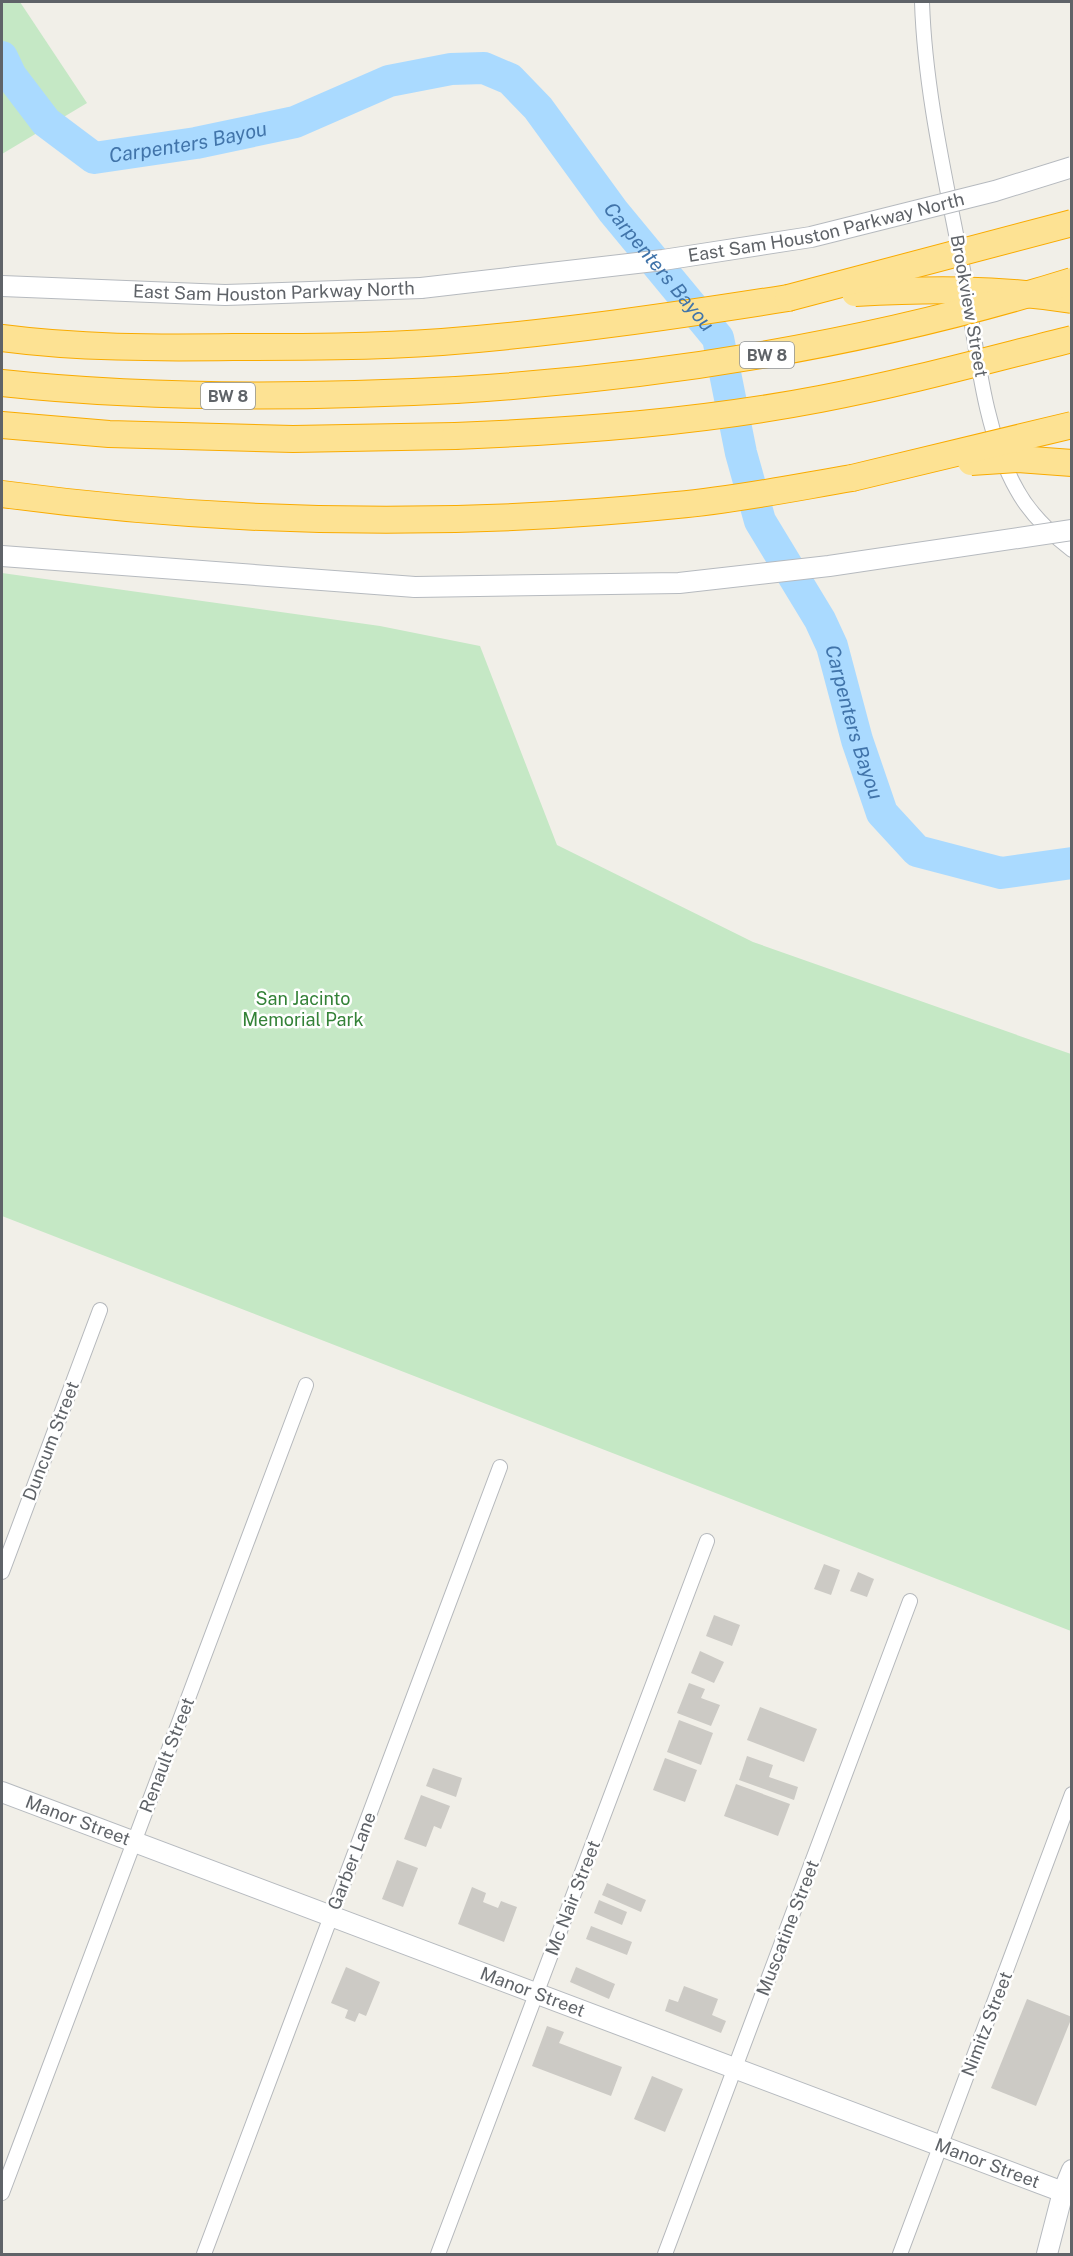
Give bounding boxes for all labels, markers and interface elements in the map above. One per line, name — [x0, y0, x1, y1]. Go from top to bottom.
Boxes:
water label: Carpenters Bayou — [107, 116, 269, 168]
street label: East Sam Houston Parkway North — [686, 188, 966, 266]
water label: Carpenters Bayou — [599, 198, 719, 336]
street label: Brookview Street — [947, 233, 992, 379]
street label: East Sam Houston Parkway North — [132, 277, 415, 305]
road number: BW 8 — [740, 342, 794, 368]
road number: BW 8 — [201, 383, 255, 409]
water label: Carpenters Bayou — [820, 642, 888, 802]
park label: San Jacinto Memorial Park — [242, 988, 364, 1030]
street label: Duncum Street — [18, 1378, 83, 1504]
street label: Renault Street — [135, 1694, 198, 1815]
street label: Manor Street — [23, 1791, 133, 1849]
street label: Garber Lane — [323, 1809, 380, 1913]
street label: Mc Nair Street — [541, 1837, 604, 1958]
street label: Muscatine Street — [752, 1857, 823, 1999]
street label: Manor Street — [477, 1962, 588, 2021]
street label: Nimitz Street — [957, 1968, 1016, 2079]
street label: Manor Street — [932, 2134, 1043, 2192]

